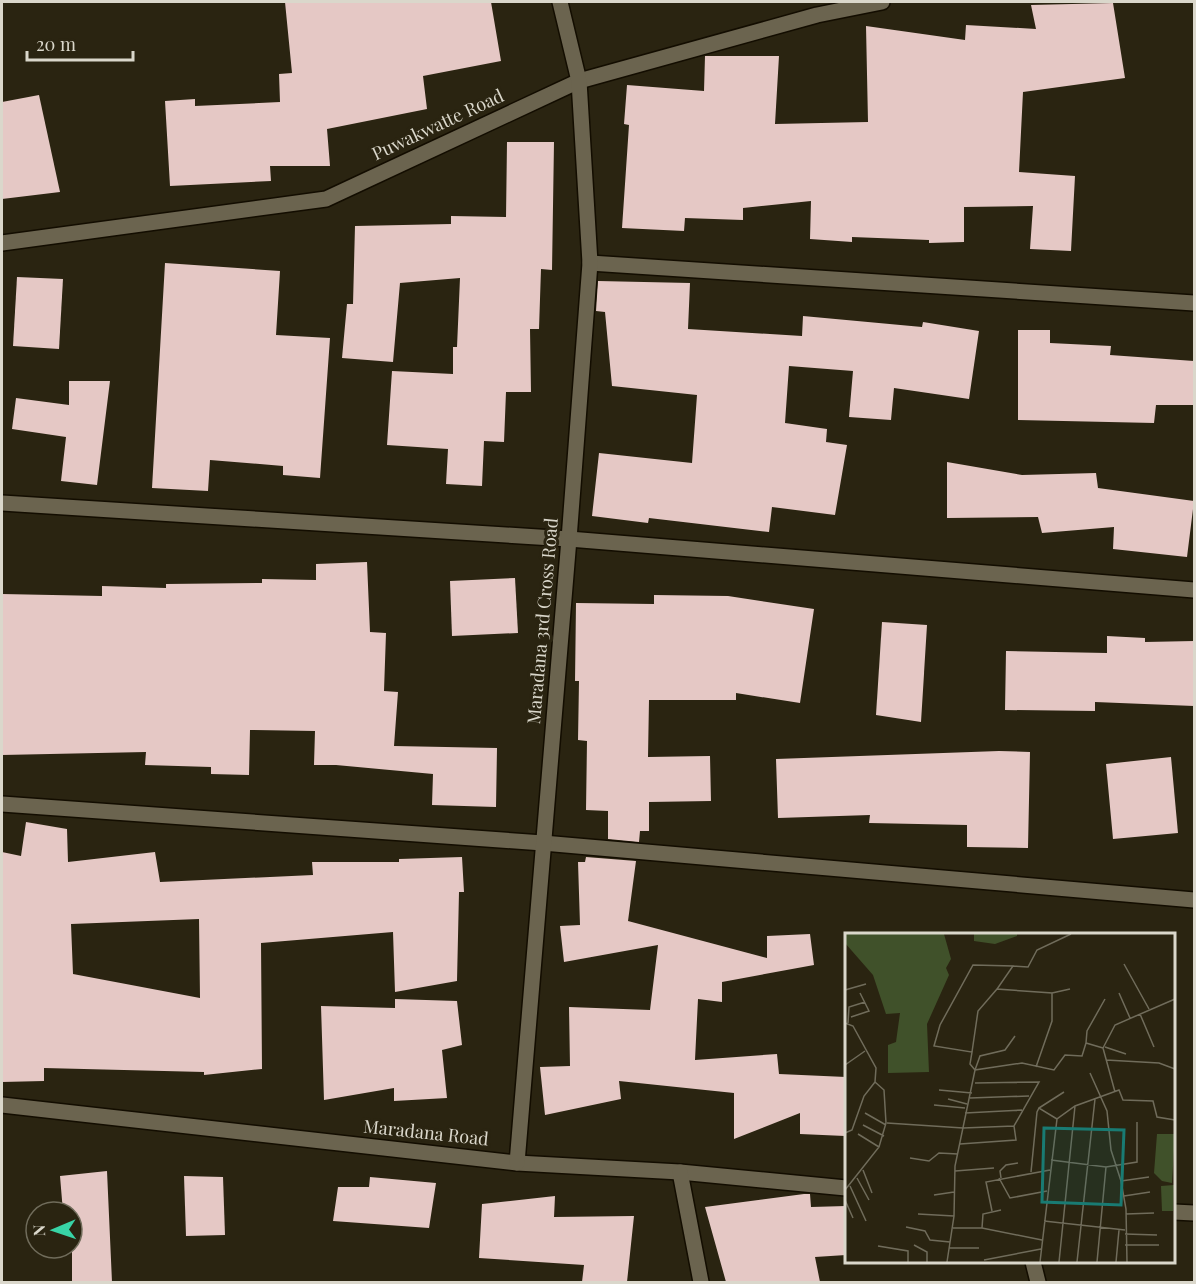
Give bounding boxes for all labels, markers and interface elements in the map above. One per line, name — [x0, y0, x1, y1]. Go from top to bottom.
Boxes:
scale bar — [27, 24, 134, 62]
text: 20 m — [36, 32, 76, 56]
street label: Puwakwatte Road — [368, 83, 508, 165]
street label: Maradana 3rd Cross Road — [521, 516, 563, 725]
inset map — [845, 933, 1175, 1263]
street label: Maradana Road — [362, 1113, 490, 1151]
north arrow — [24, 1200, 84, 1260]
text: N — [28, 1224, 49, 1237]

